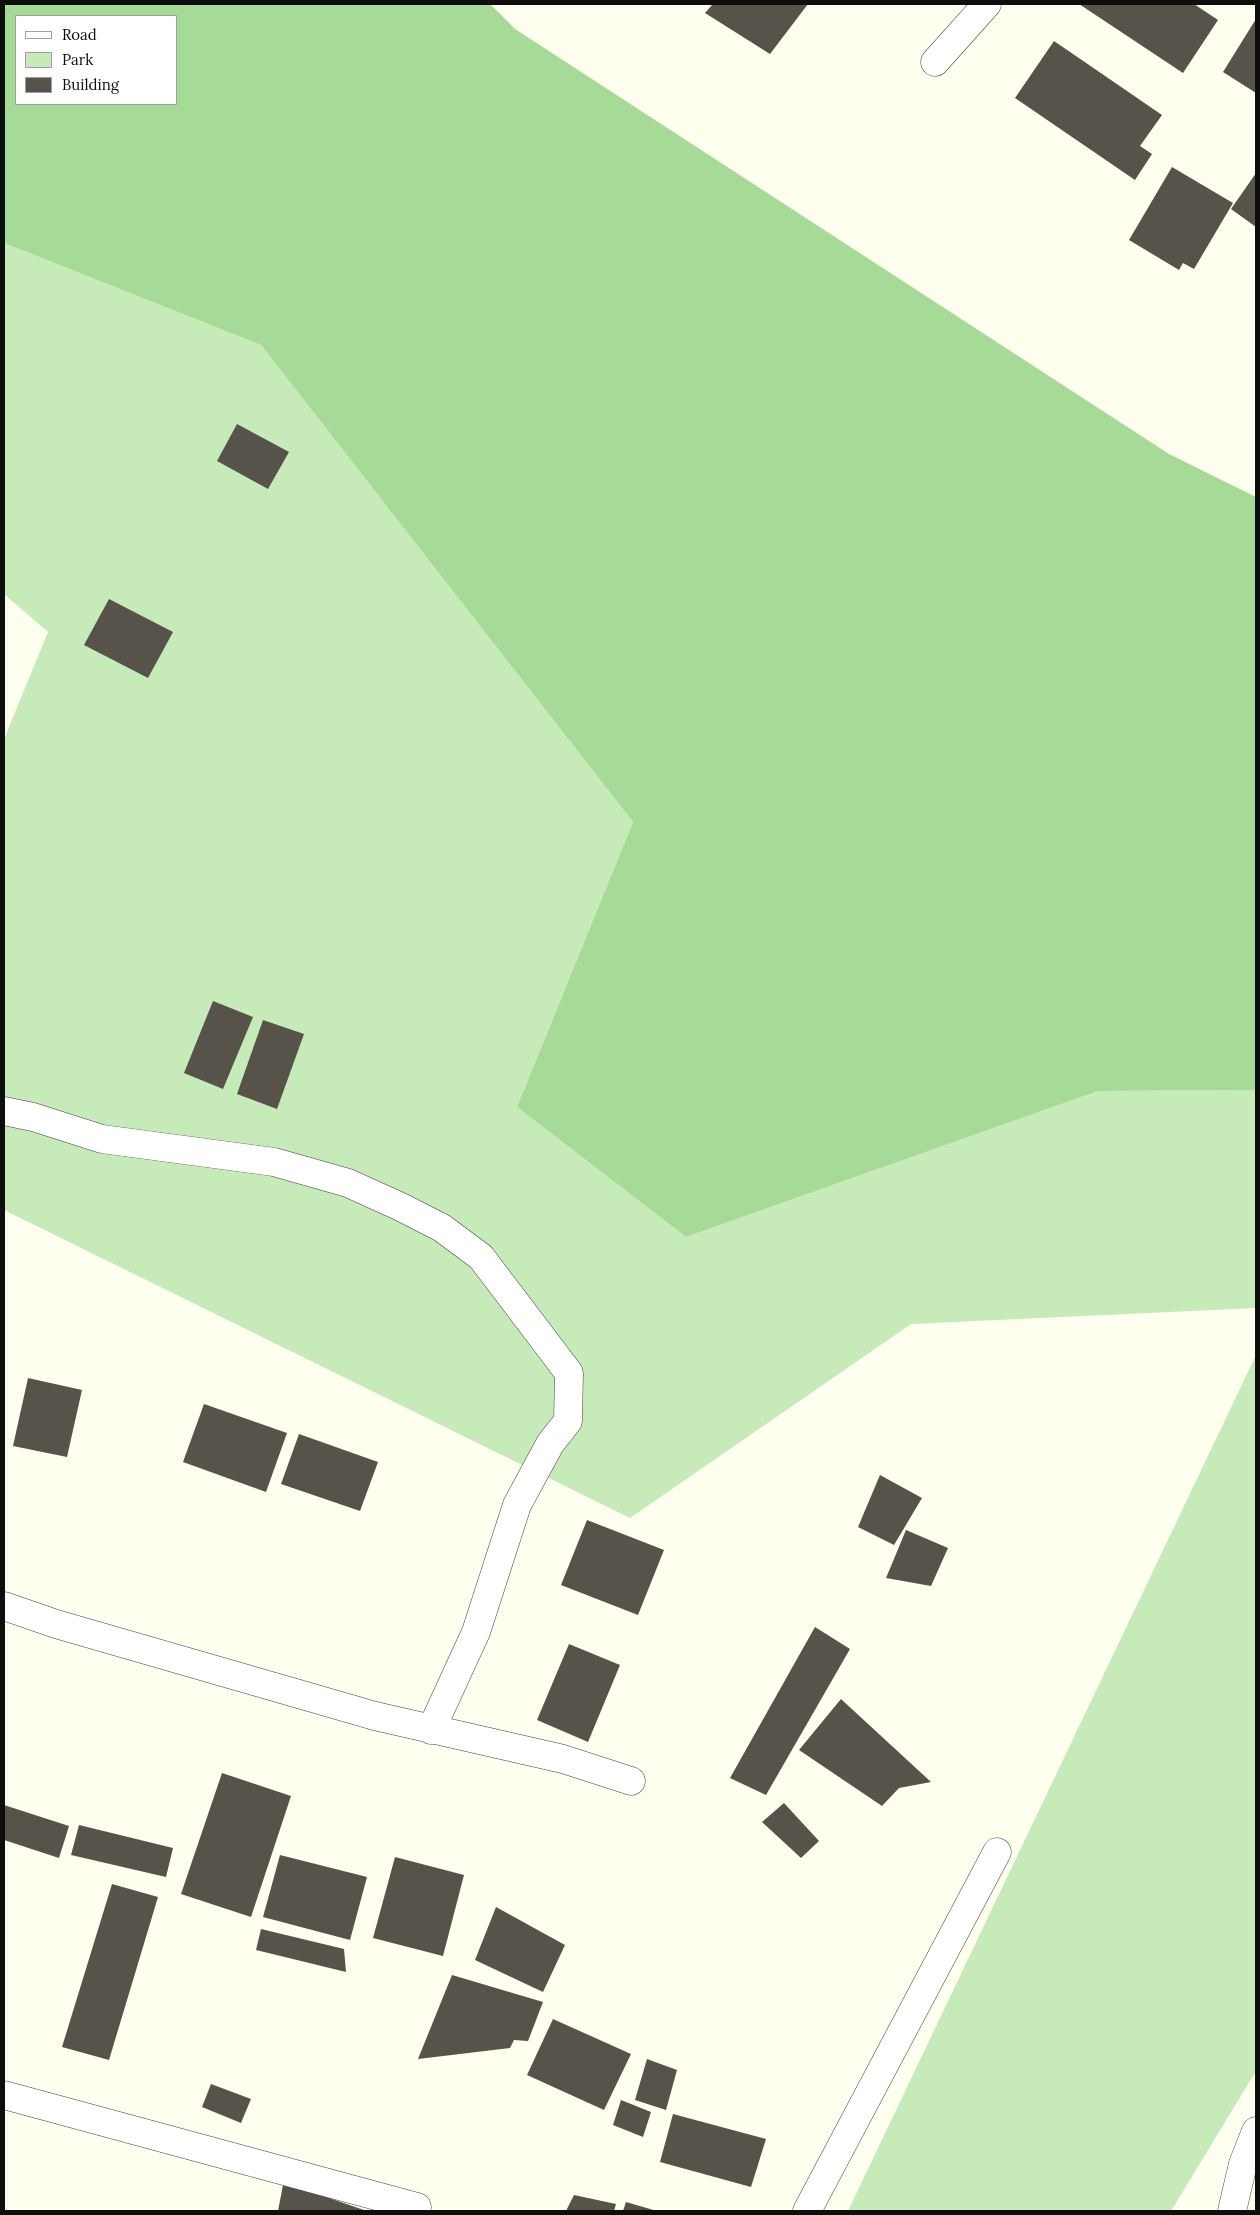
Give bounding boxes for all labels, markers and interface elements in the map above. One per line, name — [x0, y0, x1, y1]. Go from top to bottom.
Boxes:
legend — [15, 15, 178, 105]
text: Road — [62, 25, 97, 44]
text: Park — [62, 50, 93, 69]
text: Building — [62, 75, 119, 94]

